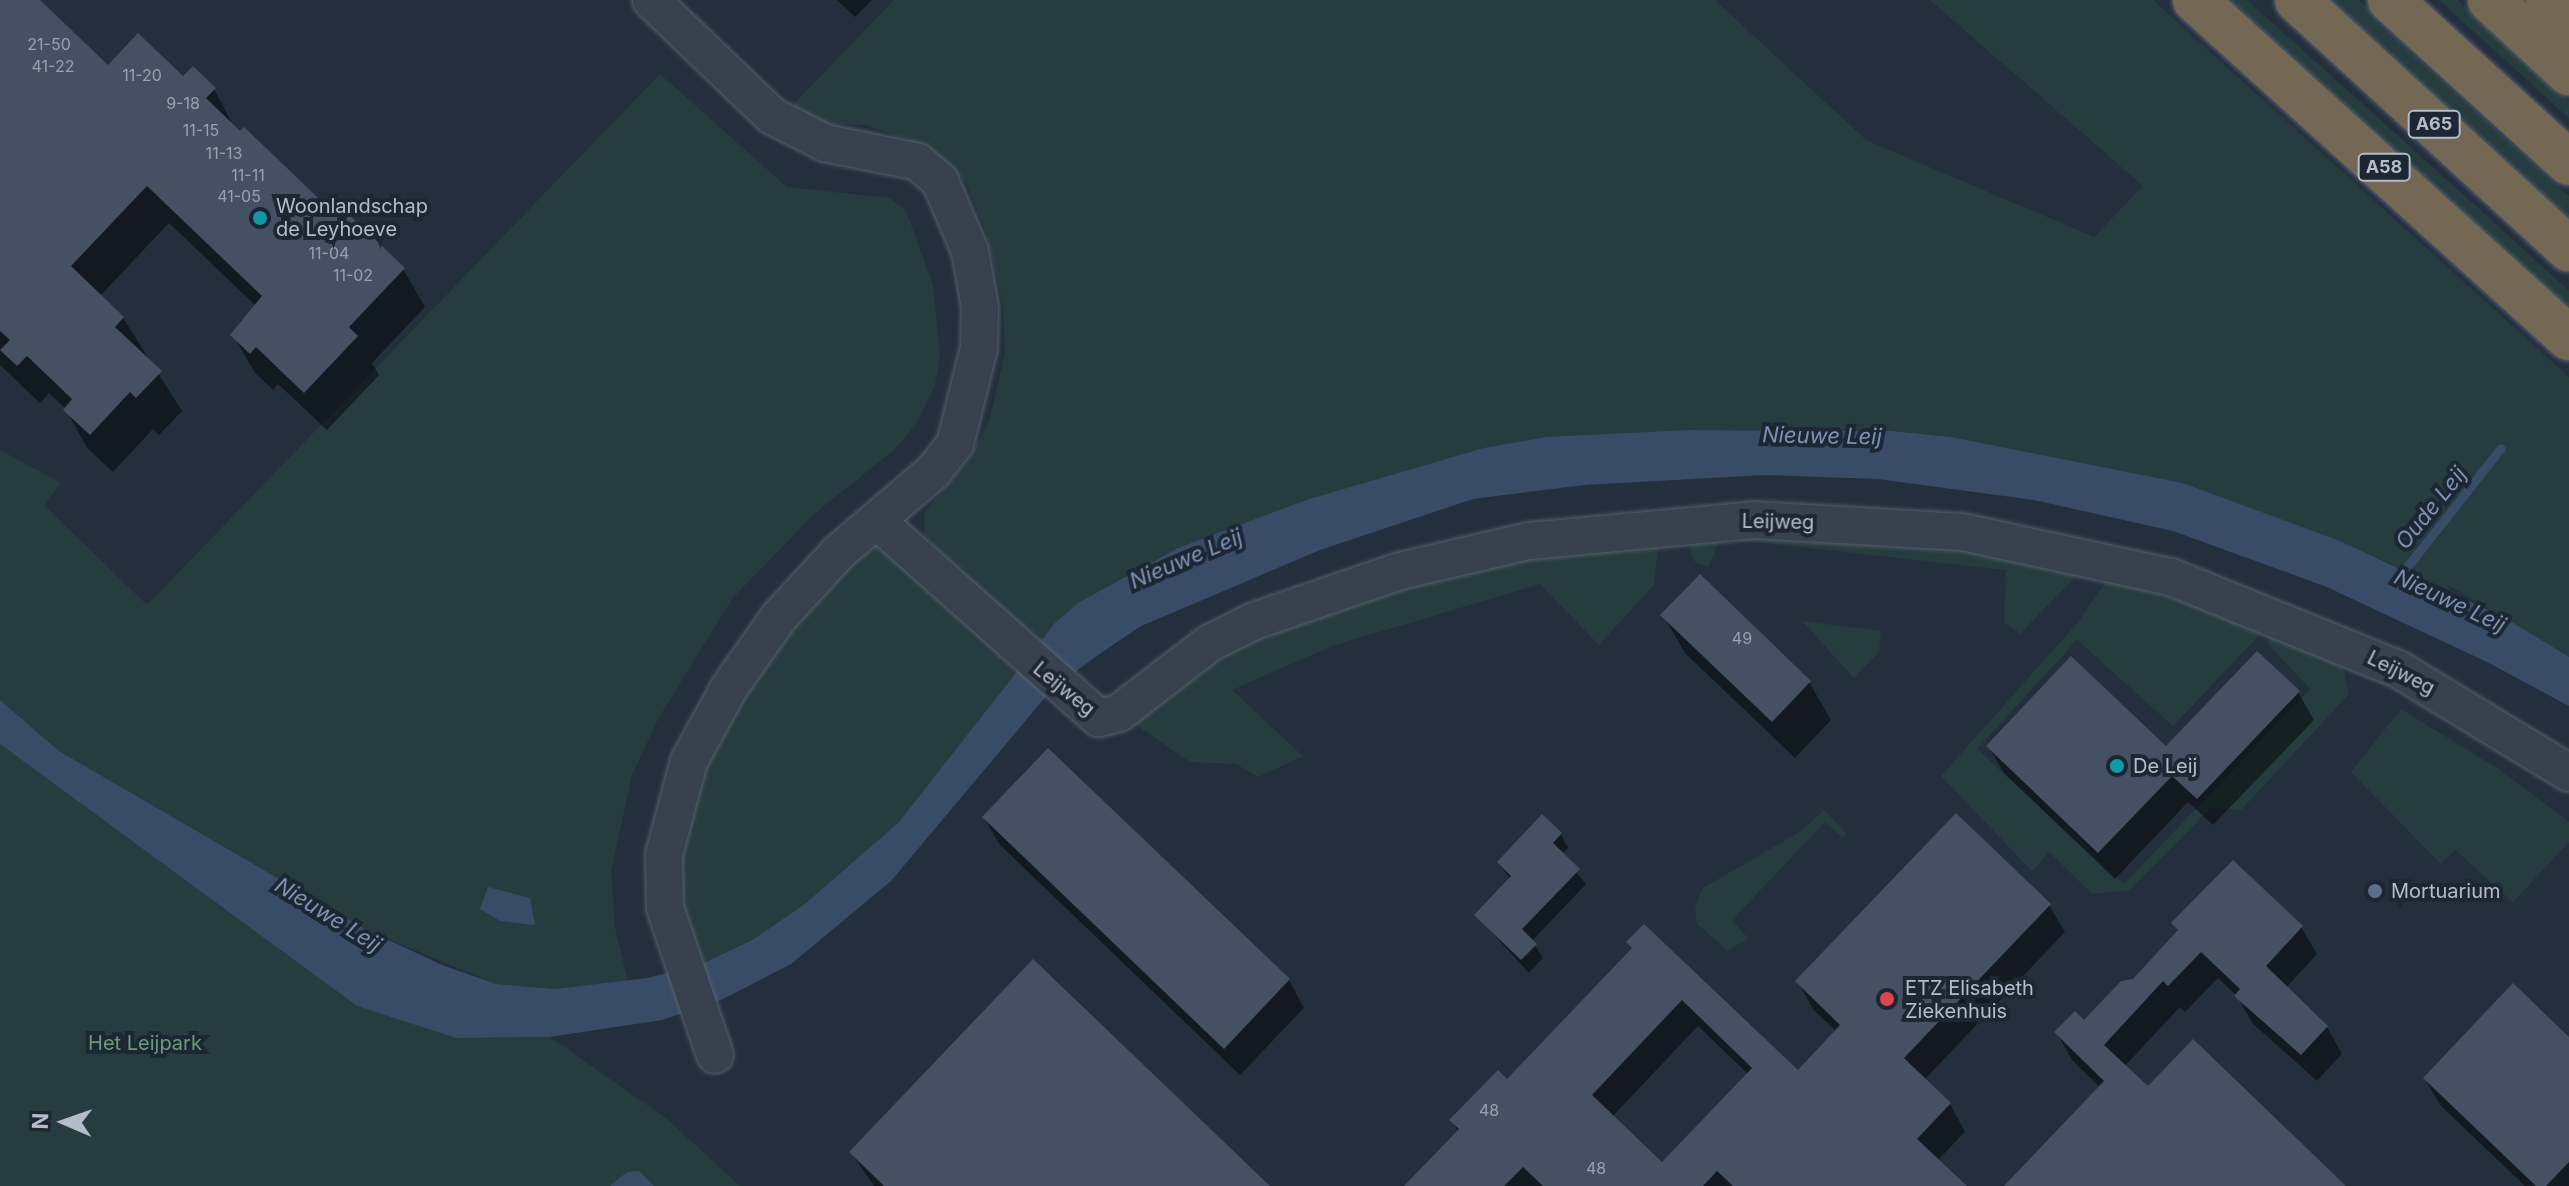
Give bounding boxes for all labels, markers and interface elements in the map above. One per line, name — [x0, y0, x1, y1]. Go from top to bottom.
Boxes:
house number: 21-50 — [27, 34, 71, 54]
house number: 41-22 — [32, 56, 74, 76]
house number: 11-20 — [122, 65, 162, 85]
house number: 9-18 — [166, 93, 200, 113]
road number: A65 — [2406, 110, 2462, 138]
house number: 11-15 — [183, 120, 219, 140]
house number: 11-13 — [206, 143, 242, 163]
road number: A58 — [2356, 153, 2412, 181]
house number: 11-11 — [231, 165, 265, 185]
house number: 41-05 — [217, 186, 261, 206]
place label: Woonlandschap de Leyhoeve — [276, 194, 428, 241]
marker: Woonlandschap de Leyhoeve — [251, 209, 269, 227]
house number: 11-04 — [309, 243, 349, 263]
house number: 11-02 — [333, 265, 373, 285]
water label: Nieuwe Leij — [1762, 422, 1882, 450]
water label: Oude Leij — [2390, 462, 2472, 554]
street label: Leijweg — [1742, 509, 1814, 535]
water label: Nieuwe Leij — [1126, 523, 1246, 595]
water label: Nieuwe Leij — [2390, 564, 2510, 638]
house number: 49 — [1732, 628, 1752, 648]
street label: Leijweg — [2363, 646, 2439, 700]
street label: Leijweg — [1028, 657, 1100, 721]
place label: De Leij — [2133, 754, 2197, 778]
marker: De Leij — [2108, 757, 2126, 775]
water label: Nieuwe Leij — [270, 872, 386, 958]
place label: Mortuarium — [2391, 879, 2501, 903]
marker: Mortuarium — [2366, 882, 2384, 900]
place label: ETZ Elisabeth Ziekenhuis — [1905, 976, 2034, 1023]
marker: ETZ Elisabeth Ziekenhuis — [1876, 988, 1898, 1010]
park label: Het Leijpark — [88, 1031, 202, 1055]
north arrow — [24, 1082, 104, 1162]
house number: 48 — [1479, 1100, 1499, 1120]
text: N — [27, 1112, 53, 1130]
house number: 48 — [1586, 1158, 1606, 1178]

